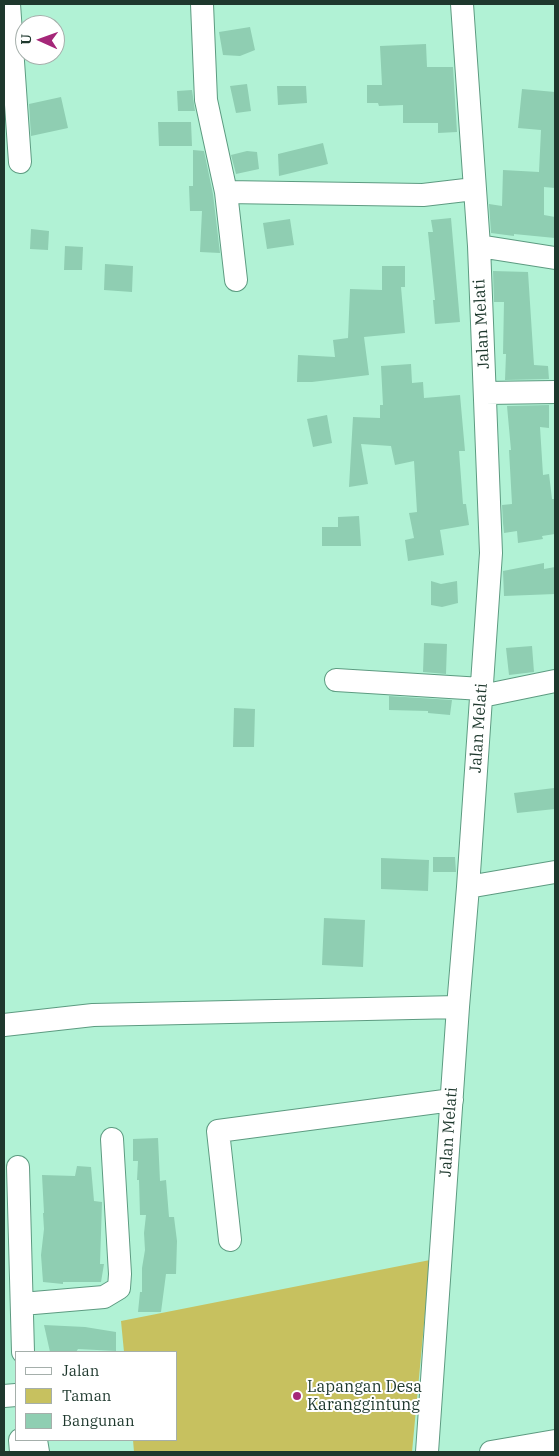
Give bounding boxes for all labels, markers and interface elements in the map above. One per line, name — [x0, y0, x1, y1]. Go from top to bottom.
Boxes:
north arrow — [15, 15, 65, 65]
text: U — [17, 34, 35, 45]
street label: Jalan Melati — [470, 279, 494, 369]
street label: Jalan Melati — [466, 682, 492, 774]
street label: Jalan Melati — [436, 1086, 462, 1178]
legend — [15, 1351, 178, 1441]
text: Jalan — [62, 1361, 99, 1380]
place label: Lapangan Desa Karanggintung — [307, 1377, 422, 1415]
text: Taman — [62, 1386, 111, 1405]
marker: Lapangan Desa Karanggintung — [291, 1390, 303, 1402]
text: Bangunan — [62, 1411, 135, 1430]

